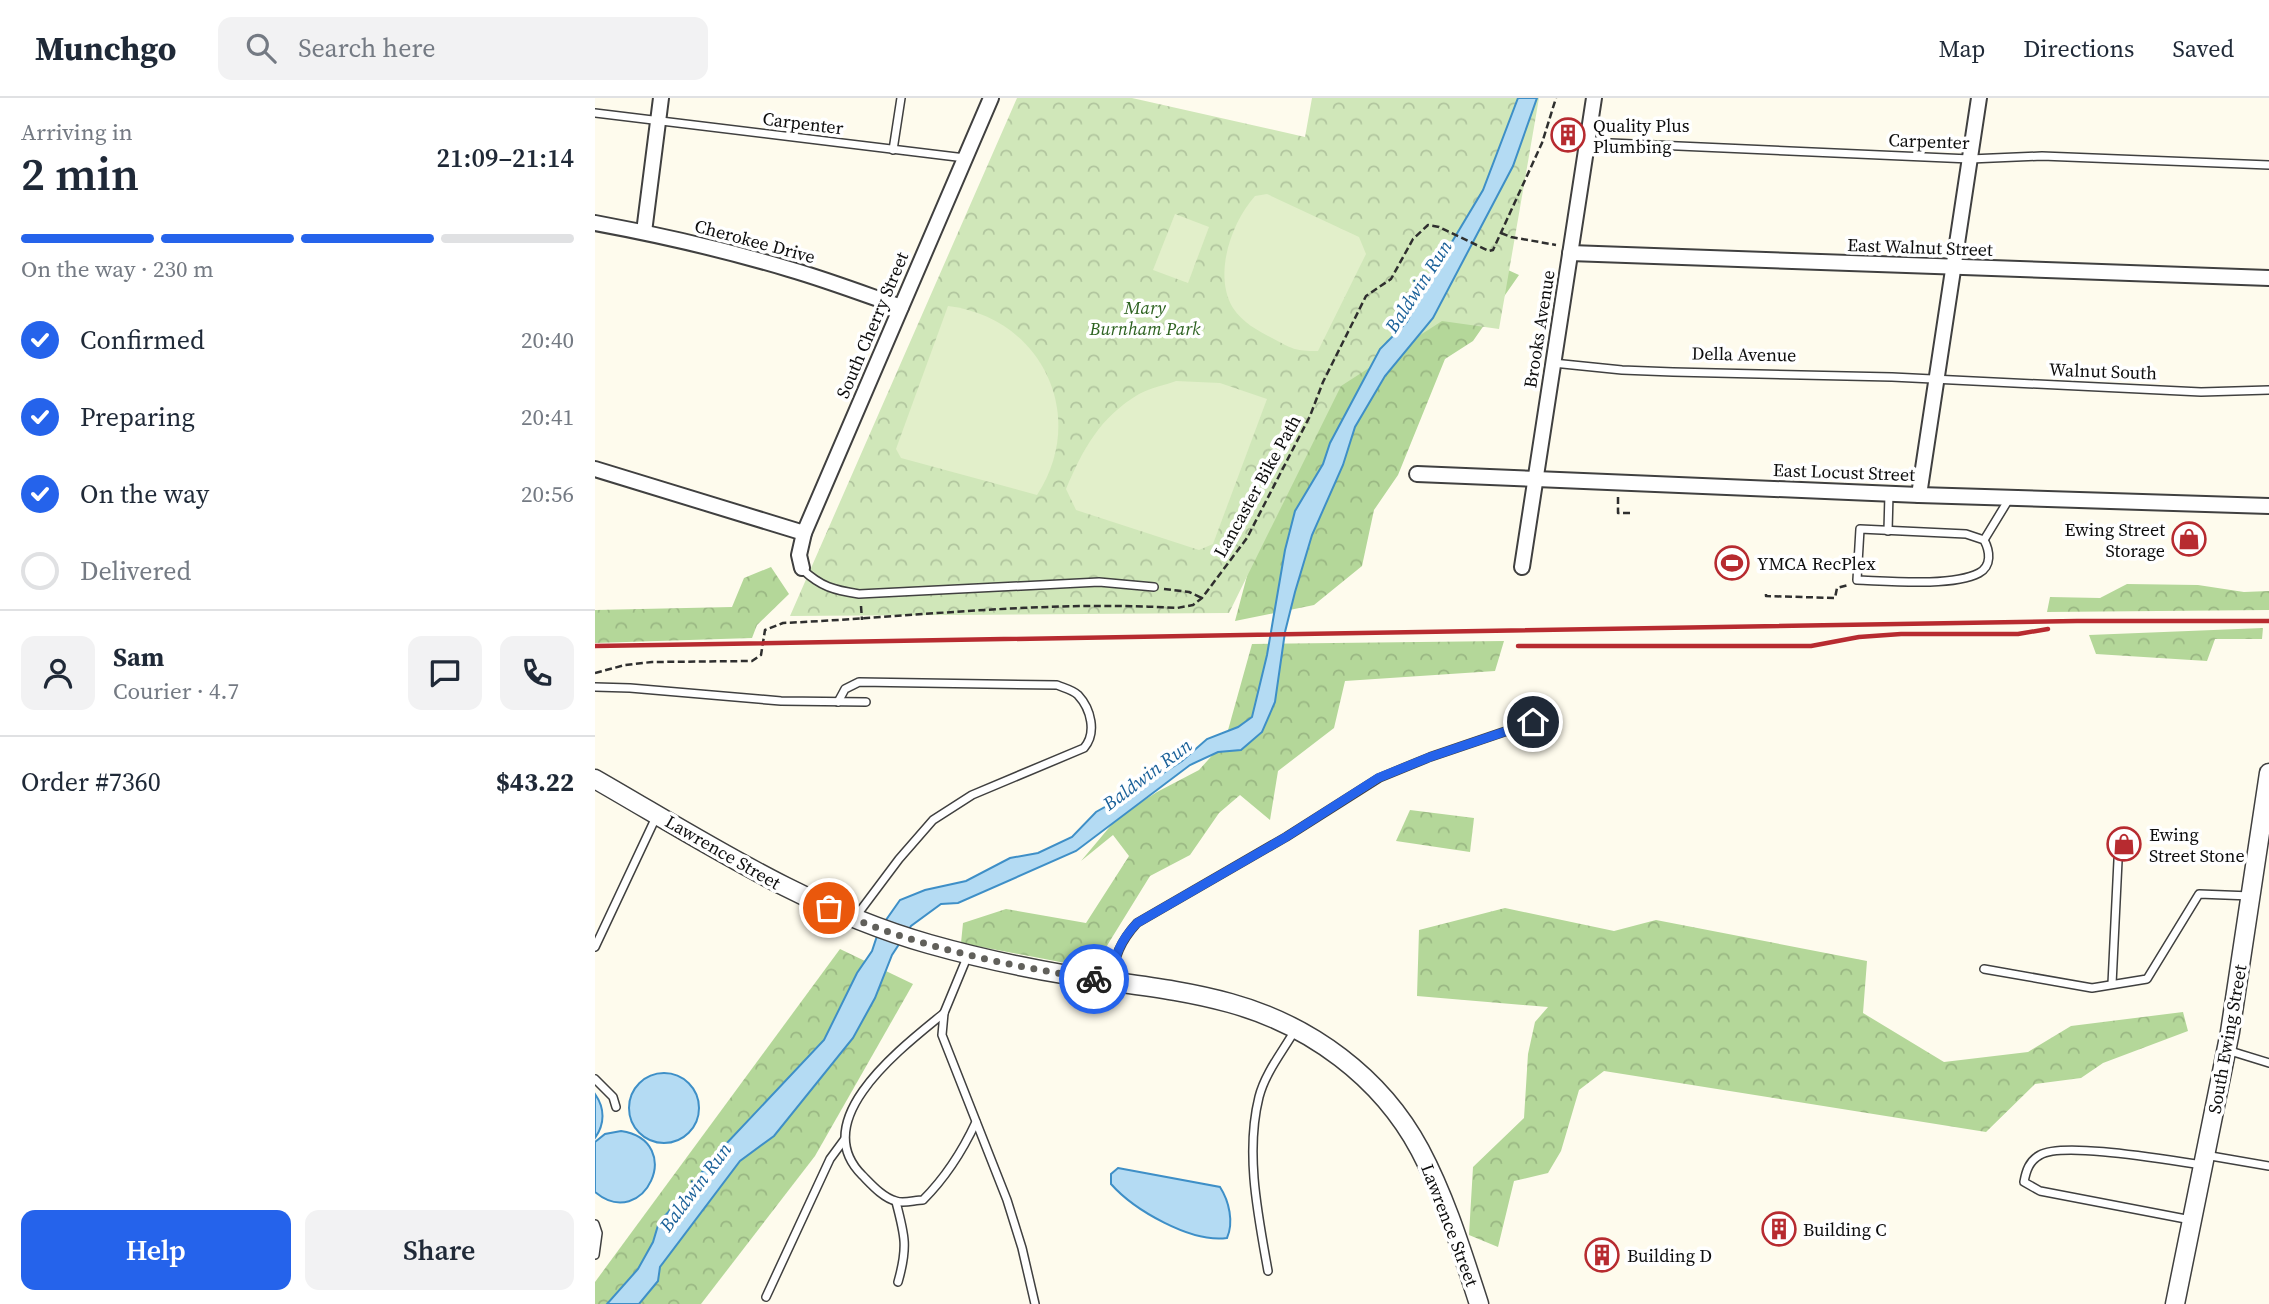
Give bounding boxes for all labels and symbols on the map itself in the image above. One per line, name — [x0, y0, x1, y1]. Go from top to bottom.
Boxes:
street label: Carpenter — [761, 106, 845, 140]
place label: Quality Plus Plumbing — [1593, 113, 1690, 159]
building icon: Quality Plus Plumbing — [1549, 116, 1587, 154]
street label: Carpenter — [1888, 127, 1970, 155]
street label: Cherokee Drive — [692, 213, 818, 269]
street label: East Walnut Street — [1847, 232, 1993, 262]
water label: Baldwin Run — [1378, 235, 1458, 338]
street label: South Cherry Street — [830, 248, 914, 402]
street label: Brooks Avenue — [1517, 268, 1561, 390]
park label: Mary Burnham Park — [1088, 295, 1201, 341]
street label: Della Avenue — [1691, 341, 1797, 367]
street label: Walnut South — [2049, 357, 2158, 385]
street label: Lancaster Bike Path — [1207, 410, 1307, 562]
street label: East Locust Street — [1773, 457, 1916, 487]
place label: Ewing Street Storage — [2064, 517, 2165, 563]
shop icon: Ewing Street Storage — [2170, 520, 2208, 558]
sports icon: YMCA RecPlex — [1713, 544, 1751, 582]
place label: YMCA RecPlex — [1757, 551, 1876, 576]
pin — [1503, 692, 1563, 752]
water label: Baldwin Run — [1096, 732, 1197, 817]
street label: Lawrence Street — [661, 809, 785, 895]
place label: Ewing Street Stone — [2149, 822, 2245, 868]
shop icon: Ewing Street Stone — [2105, 825, 2143, 863]
pin — [799, 878, 859, 938]
courier — [1059, 944, 1129, 1014]
street label: South Ewing Street — [2202, 962, 2252, 1115]
water label: Baldwin Run — [652, 1137, 737, 1238]
street label: Lawrence Street — [1415, 1160, 1485, 1290]
building icon: Building C — [1760, 1210, 1798, 1248]
place label: Building C — [1803, 1217, 1887, 1242]
building icon: Building D — [1583, 1236, 1621, 1274]
place label: Building D — [1627, 1243, 1712, 1268]

